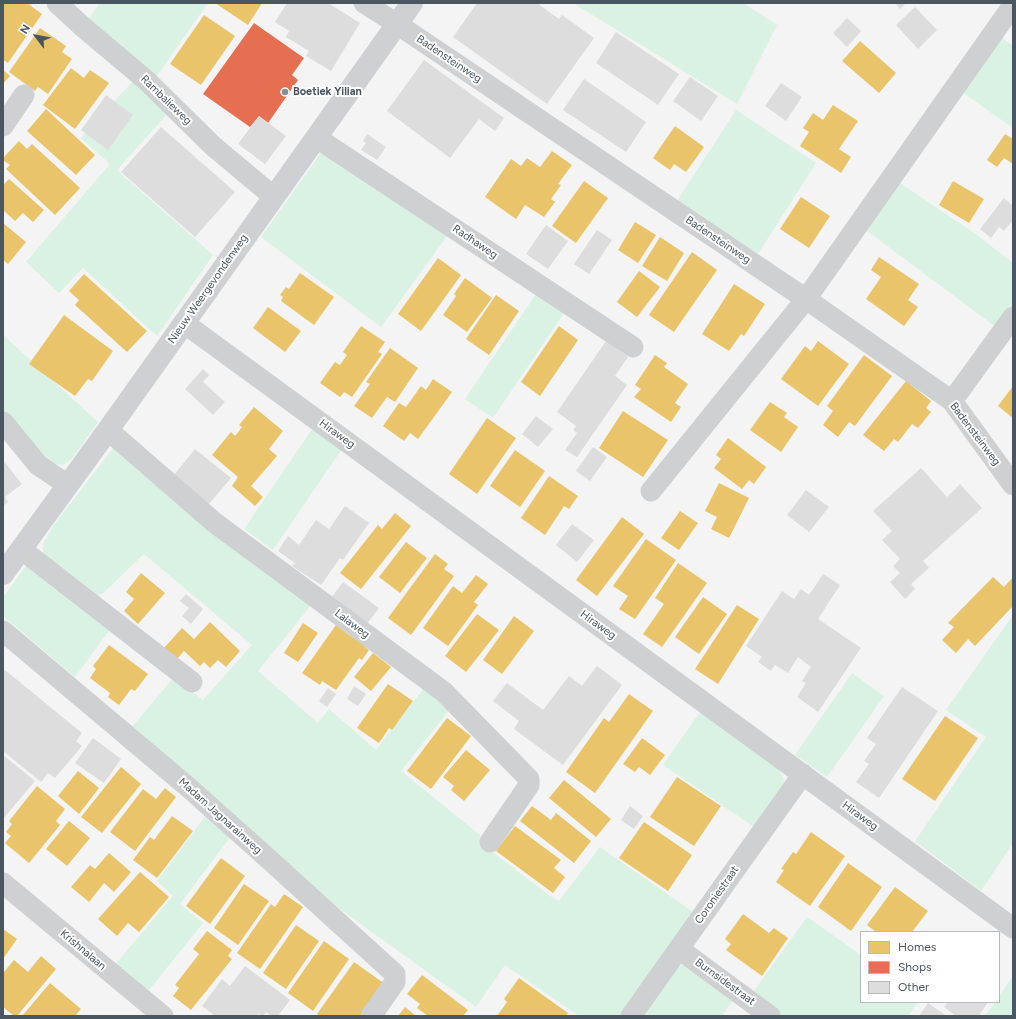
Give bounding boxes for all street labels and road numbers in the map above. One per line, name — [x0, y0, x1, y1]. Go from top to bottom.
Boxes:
street label: Badensteinweg — [414, 32, 484, 86]
street label: Rambalieweg — [138, 72, 194, 128]
street label: Badensteinweg — [683, 213, 753, 267]
street label: Radhaweg — [450, 222, 500, 262]
street label: Nieuw Weergevondenweg — [165, 232, 251, 346]
street label: Badensteinweg — [947, 400, 1003, 468]
street label: Hiraweg — [317, 417, 357, 451]
street label: Lalaweg — [332, 607, 372, 641]
street label: Hiraweg — [578, 608, 618, 642]
street label: Madam Jagnarainweg — [176, 775, 264, 857]
street label: Hiraweg — [840, 799, 880, 833]
street label: Coroniestraat — [692, 864, 742, 926]
street label: Krishnalaan — [57, 927, 109, 973]
street label: Burnsidestraat — [692, 956, 758, 1008]

